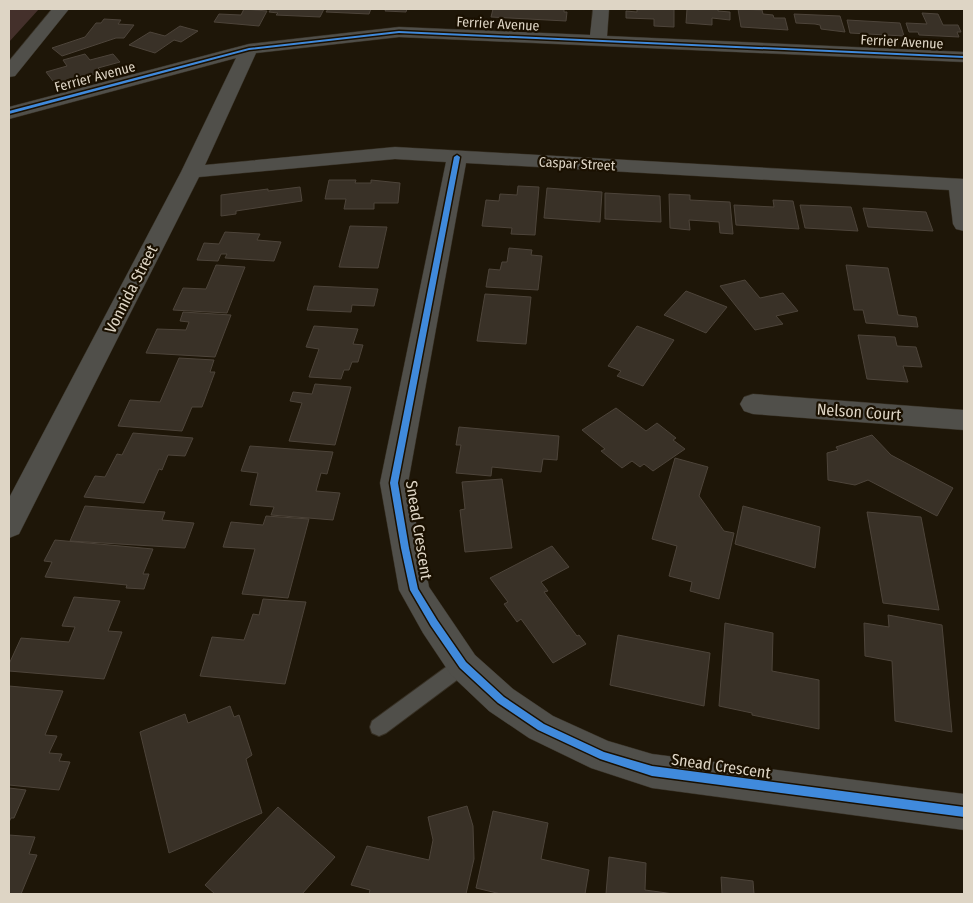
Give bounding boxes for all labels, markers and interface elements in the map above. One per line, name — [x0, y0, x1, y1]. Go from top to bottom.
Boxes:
street label: Ferrier Avenue — [456, 13, 540, 35]
street label: Ferrier Avenue — [860, 31, 944, 53]
street label: Ferrier Avenue — [53, 58, 137, 96]
street label: Caspar Street — [538, 154, 616, 175]
street label: Vonnida Street — [101, 241, 162, 336]
street label: Nelson Court — [816, 400, 903, 424]
street label: Snead Crescent — [402, 479, 436, 582]
street label: Snead Crescent — [670, 750, 773, 782]

